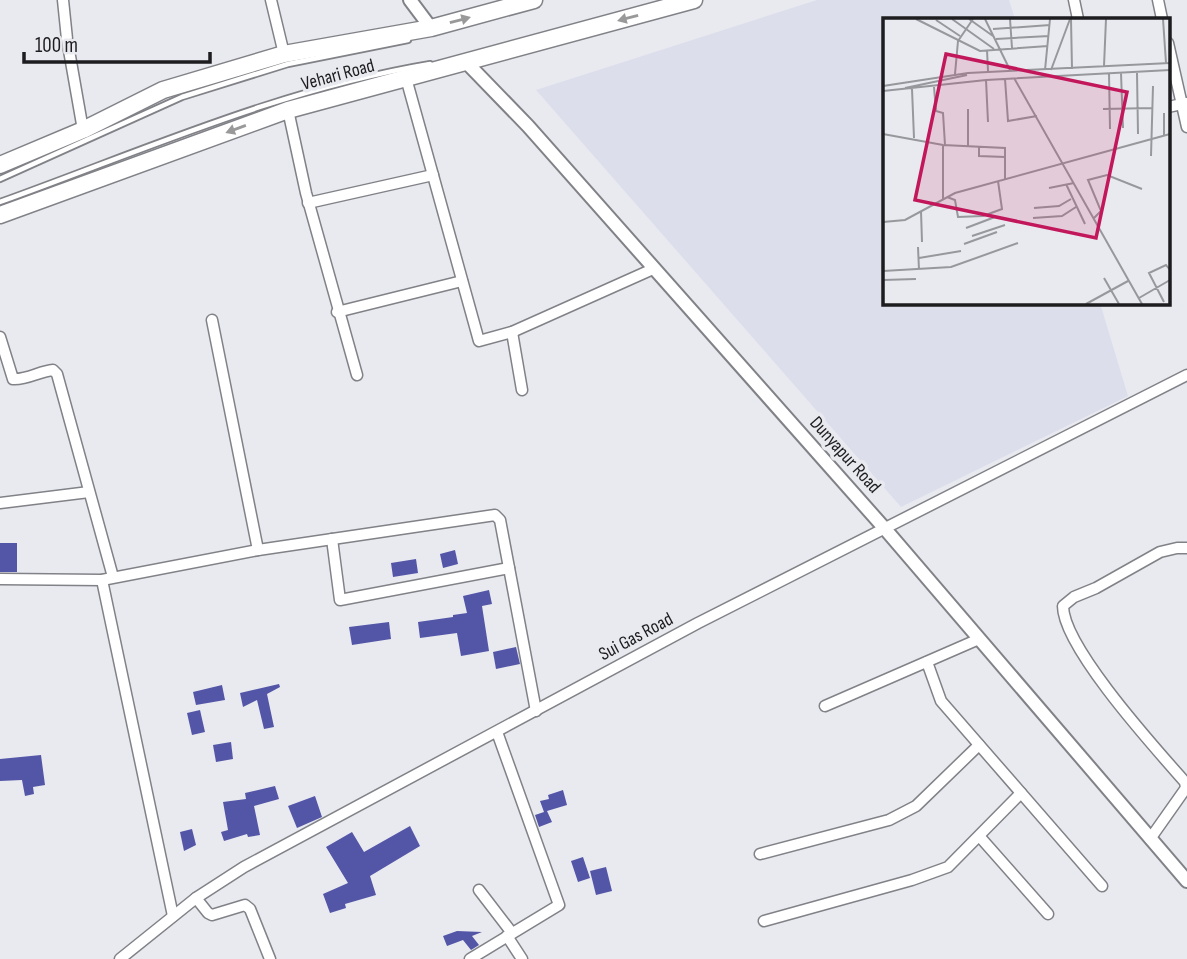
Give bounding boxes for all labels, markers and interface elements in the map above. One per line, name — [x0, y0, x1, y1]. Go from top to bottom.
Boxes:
one-way arrow — [617, 13, 639, 24]
one-way arrow — [449, 14, 471, 25]
inset map — [883, 18, 1170, 304]
scale bar — [24, 21, 210, 65]
text: 100 m — [35, 33, 78, 58]
street label: Vehari Road — [299, 54, 377, 96]
one-way arrow — [225, 124, 246, 135]
street label: Dunyapur Road — [804, 412, 886, 498]
street label: Sui Gas Road — [595, 608, 677, 666]

